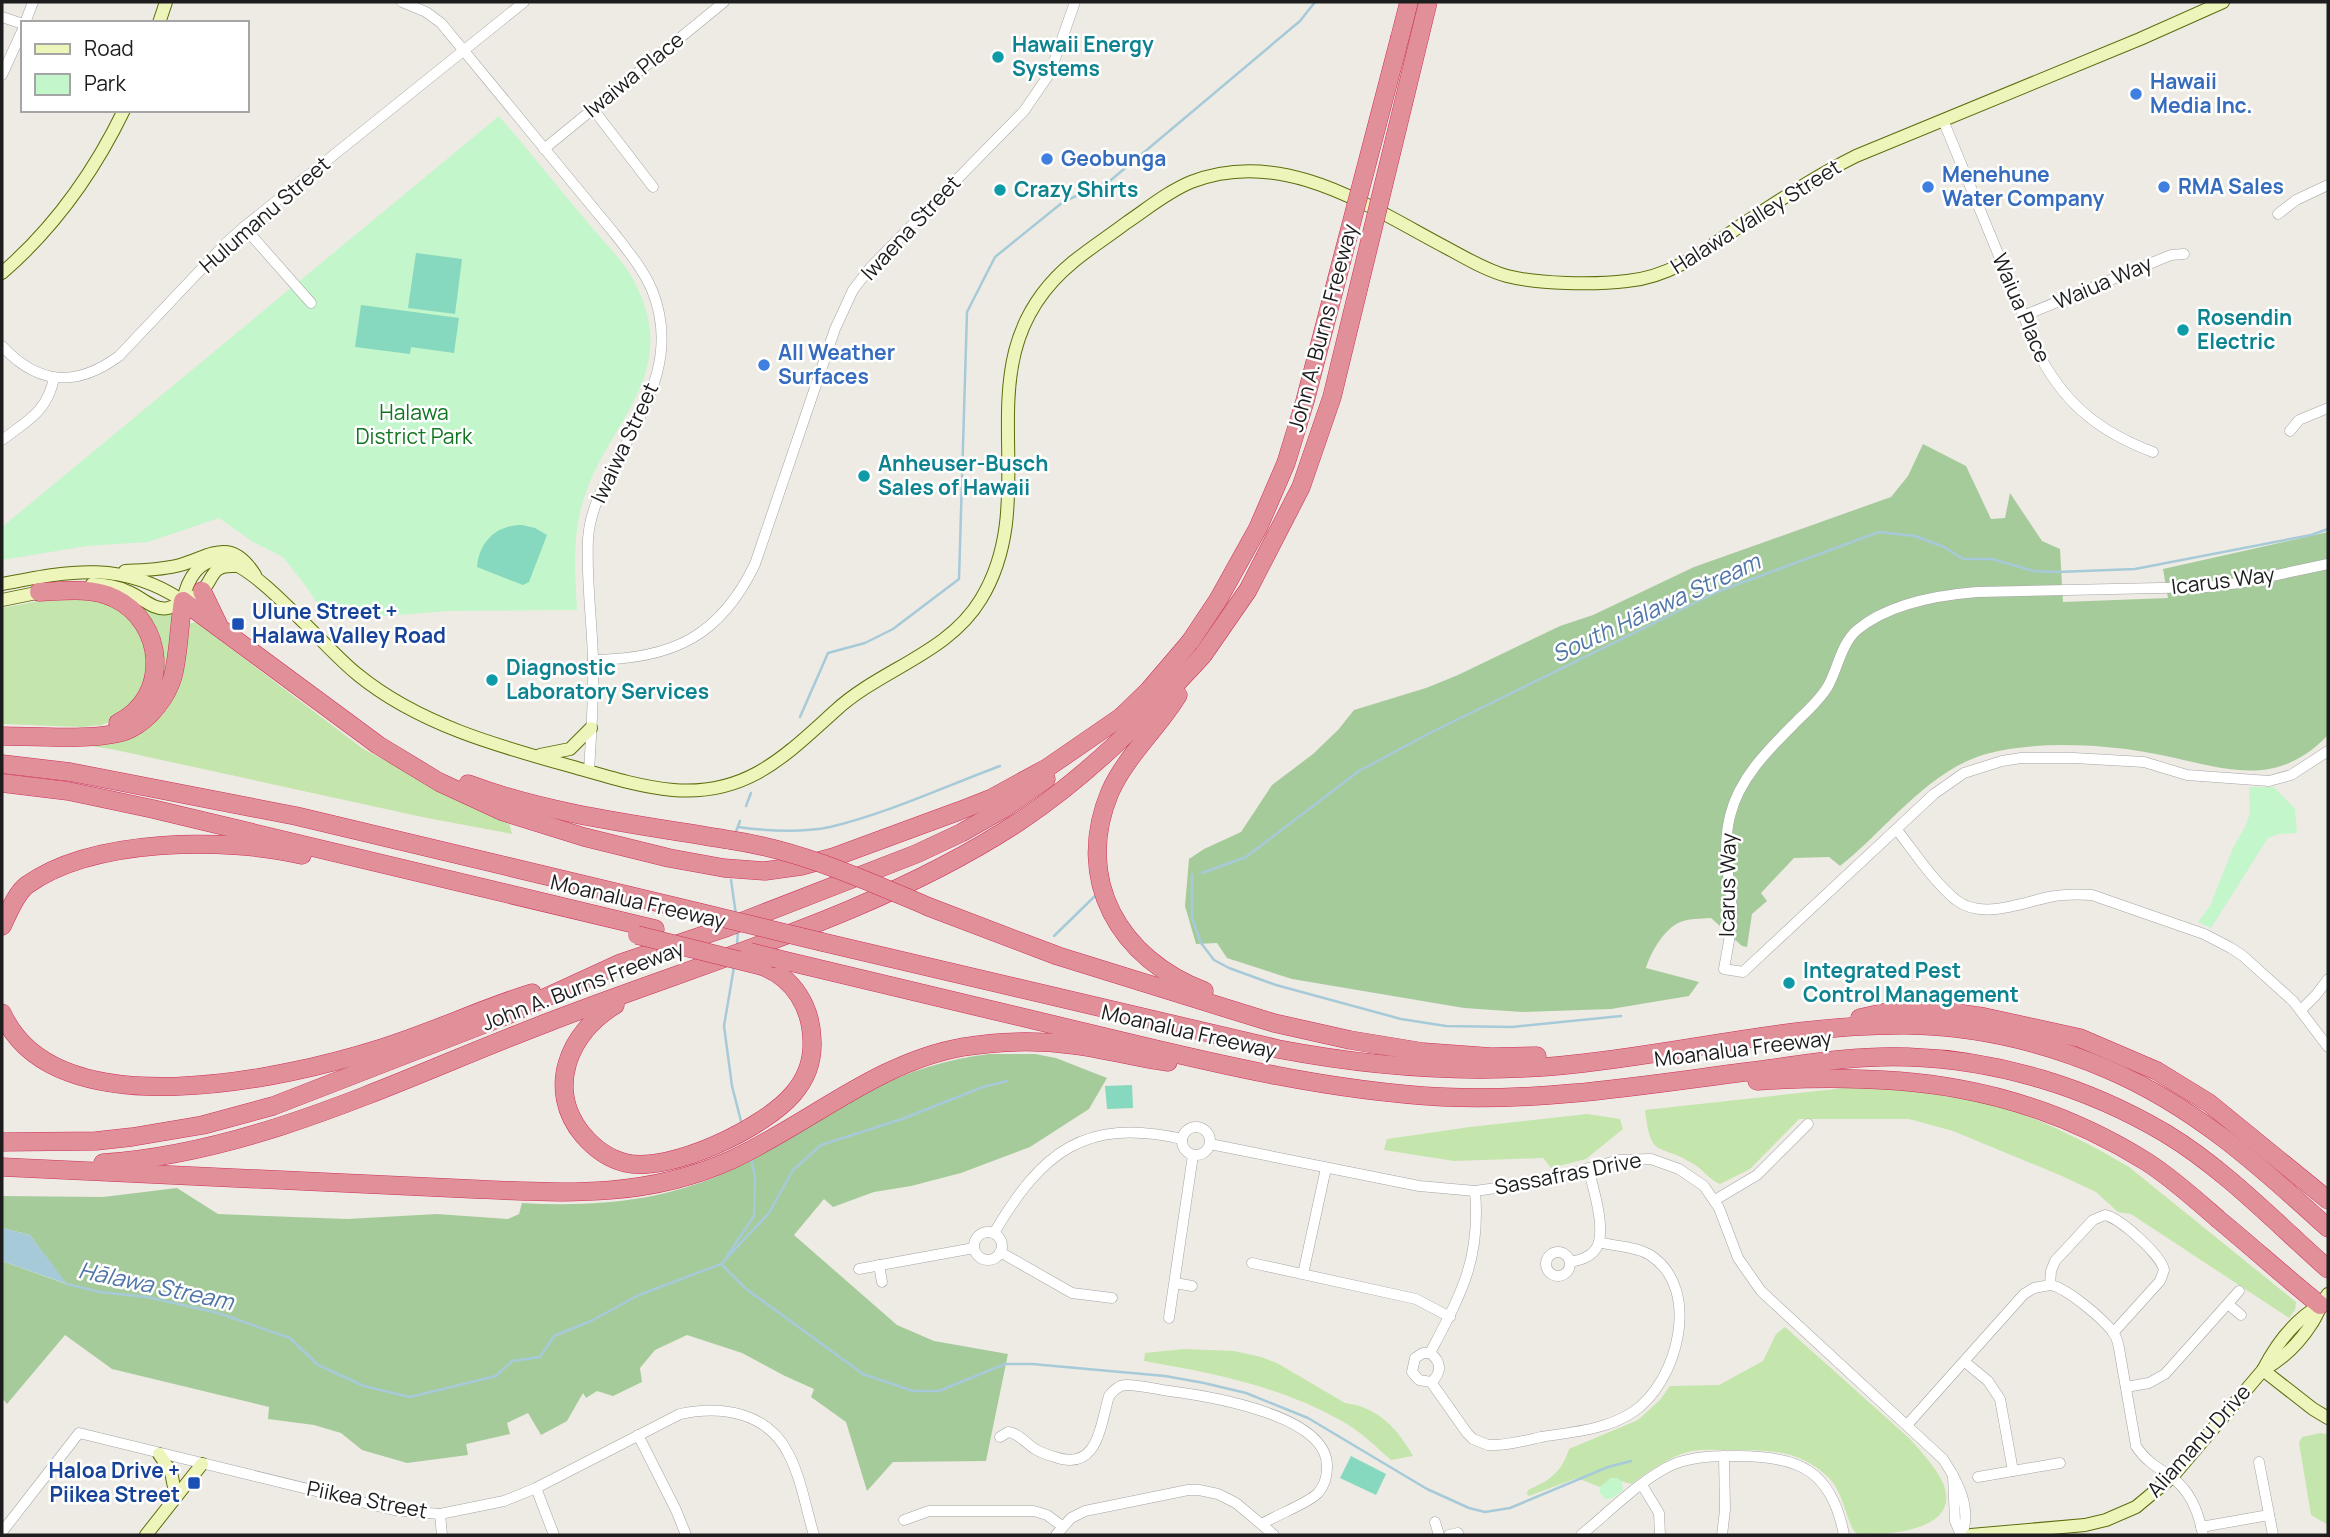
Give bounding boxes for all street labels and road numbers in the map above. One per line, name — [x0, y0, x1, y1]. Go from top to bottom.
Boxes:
street label: Iwaiwa Place — [577, 25, 689, 123]
street label: Hulumanu Street — [193, 150, 336, 279]
street label: Halawa Valley Street — [1665, 152, 1846, 280]
street label: Iwaena Street — [854, 169, 966, 286]
street label: John A. Burns Freeway — [1281, 221, 1363, 435]
street label: Waiua Place — [1986, 249, 2058, 367]
street label: Waiua Way — [2049, 249, 2156, 315]
street label: Iwaiwa Street — [584, 378, 664, 507]
street label: Icarus Way — [2169, 560, 2276, 600]
street label: Icarus Way — [1712, 833, 1742, 937]
street label: Moanalua Freeway — [548, 867, 728, 935]
street label: John A. Burns Freeway — [478, 934, 688, 1037]
street label: Moanalua Freeway — [1099, 997, 1279, 1065]
street label: Moanalua Freeway — [1652, 1023, 1833, 1073]
street label: Sassafras Drive — [1492, 1145, 1644, 1201]
street label: Aliamanu Drive — [2140, 1378, 2256, 1503]
street label: Piikea Street — [304, 1474, 430, 1524]

